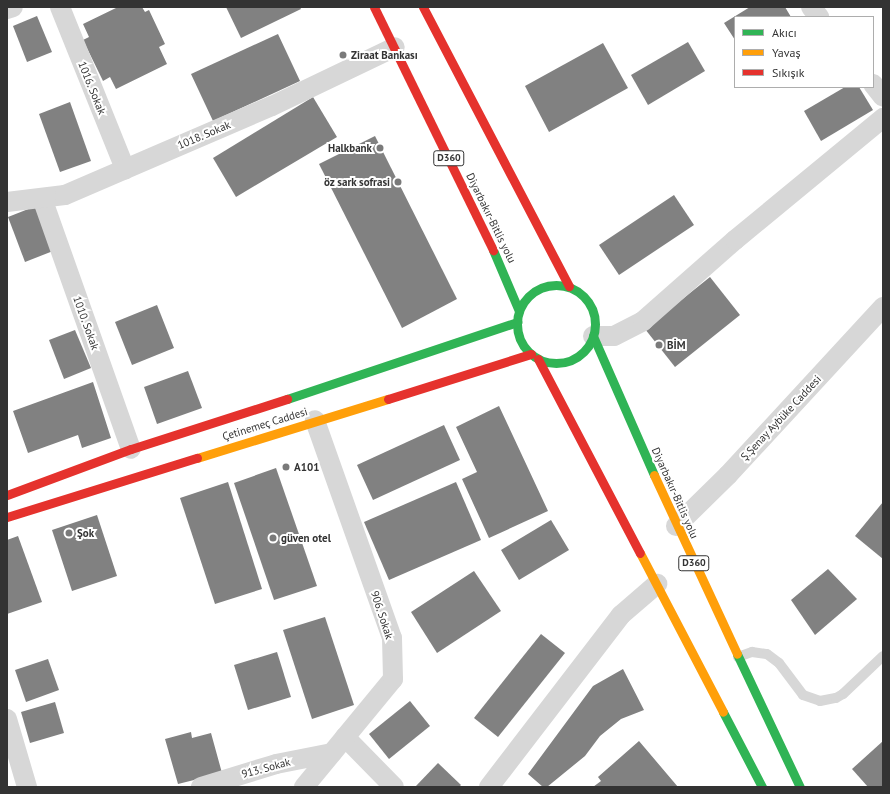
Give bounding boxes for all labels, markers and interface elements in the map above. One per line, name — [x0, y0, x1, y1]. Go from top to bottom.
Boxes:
legend — [734, 16, 874, 88]
text: Akıcı — [772, 25, 797, 40]
text: Yavaş — [772, 45, 801, 60]
place label: Ziraat Bankası — [351, 48, 418, 62]
marker: Ziraat Bankası — [338, 50, 348, 60]
street label: 1016. Sokak — [75, 59, 109, 117]
text: Sıkışık — [772, 65, 805, 80]
street label: 1018. Sokak — [175, 118, 233, 152]
place label: Halkbank — [328, 141, 372, 155]
marker: Halkbank — [375, 143, 385, 153]
road number: D360 — [433, 150, 465, 166]
street label: Diyarbakır-Bitlis yolu — [463, 171, 519, 265]
place label: öz sark sofrasi — [323, 175, 390, 189]
marker: öz sark sofrasi — [393, 177, 403, 187]
street label: 1010. Sokak — [70, 294, 102, 352]
place label: BİM — [667, 338, 685, 352]
marker: BİM — [654, 340, 664, 350]
street label: Ş.Şenay Aybüke Caddesi — [738, 372, 824, 464]
street label: Çetinemeç Caddesi — [221, 405, 309, 443]
street label: Diyarbakır-Bitlis yolu — [649, 445, 701, 541]
place label: A101 — [294, 460, 319, 474]
marker: A101 — [281, 462, 291, 472]
place label: Şok — [77, 526, 94, 540]
marker: Şok — [64, 528, 74, 538]
place label: güven otel — [281, 531, 331, 545]
marker: güven otel — [268, 533, 278, 543]
road number: D360 — [678, 555, 710, 571]
street label: 906. Sokak — [368, 589, 396, 641]
street label: 913. Sokak — [240, 755, 292, 781]

